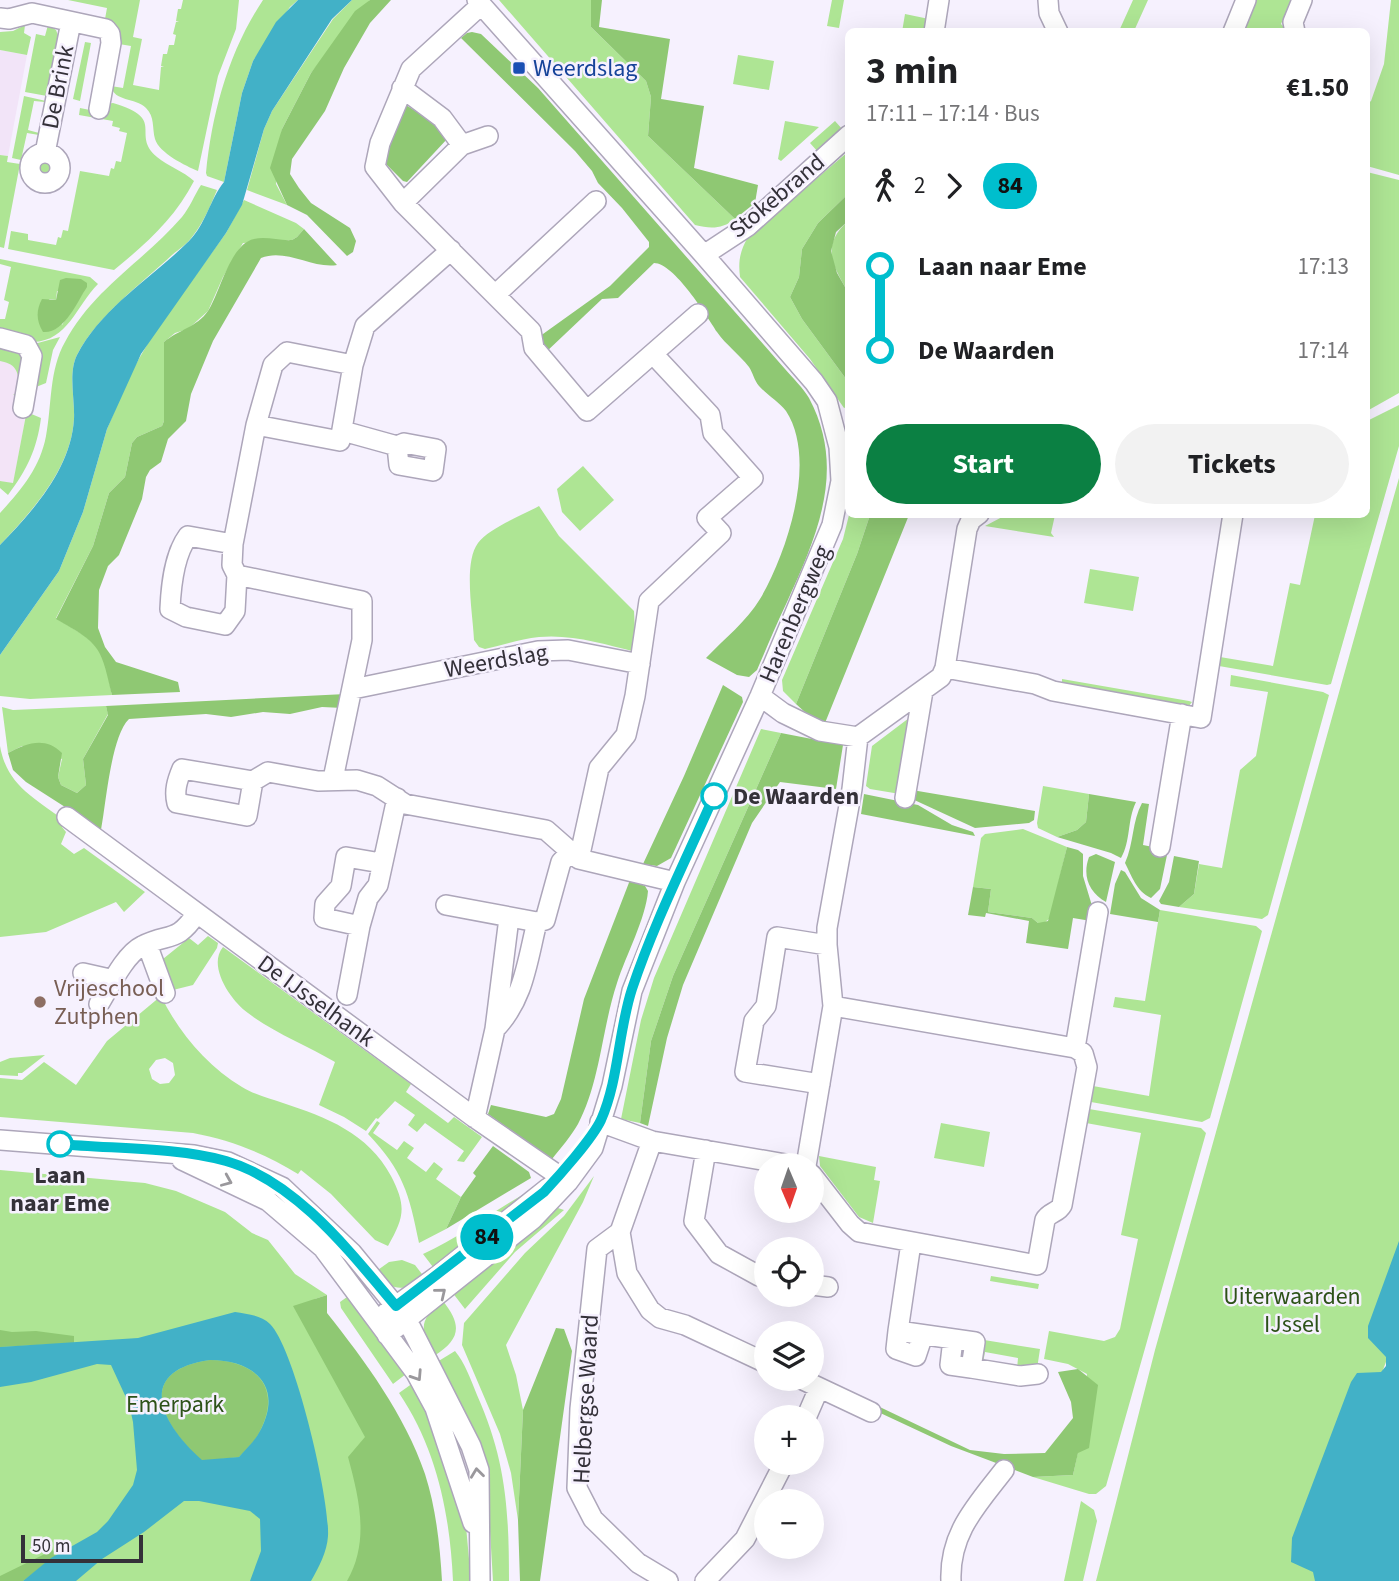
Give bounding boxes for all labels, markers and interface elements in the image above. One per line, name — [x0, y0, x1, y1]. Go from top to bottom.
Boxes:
street label: De Brink — [33, 42, 83, 132]
text: 3 min — [866, 44, 958, 98]
place label: Weerdslag — [533, 51, 637, 86]
marker: Weerdslag — [511, 60, 527, 76]
text: €1.50 — [1286, 69, 1349, 106]
text: 17:11 – 17:14 · Bus — [866, 97, 1040, 130]
street label: Stokebrand — [721, 145, 833, 247]
icon: walk — [866, 167, 904, 205]
icon: forward — [935, 167, 973, 205]
text: 84 — [997, 168, 1023, 203]
text: 2 — [914, 169, 925, 202]
text: Laan naar Eme — [918, 248, 1087, 285]
text: 17:13 — [1298, 250, 1349, 283]
text: De Waarden — [918, 332, 1055, 369]
text: 17:14 — [1298, 334, 1349, 367]
button: Start — [866, 424, 1101, 504]
button: Tickets — [1115, 424, 1349, 504]
street label: Harenbergweg — [750, 539, 840, 689]
street label: Weerdslag — [442, 635, 550, 687]
place label: De Waarden — [733, 779, 859, 814]
marker: De Waarden — [701, 783, 727, 809]
street label: De IJsselhank — [250, 946, 382, 1056]
place label: Vrijeschool Zutphen — [54, 971, 164, 1034]
marker: Vrijeschool Zutphen — [32, 994, 48, 1010]
marker: Laan naar Eme — [47, 1131, 73, 1157]
north arrow — [754, 1153, 824, 1223]
map controls — [754, 1153, 824, 1559]
place label: Laan naar Eme — [10, 1158, 110, 1221]
one-way arrow — [220, 1173, 233, 1187]
line badge: 84 — [456, 1214, 518, 1260]
text: 84 — [474, 1219, 500, 1254]
button: locate — [754, 1237, 824, 1307]
park label: Uiterwaarden IJssel — [1223, 1279, 1361, 1342]
one-way arrow — [432, 1289, 445, 1301]
street label: Helbergse Waard — [564, 1313, 608, 1485]
button: layers — [754, 1321, 824, 1391]
one-way arrow — [408, 1368, 421, 1381]
park label: Emerpark — [126, 1387, 224, 1422]
button: + — [754, 1405, 824, 1475]
one-way arrow — [470, 1467, 485, 1479]
button: − — [754, 1489, 824, 1559]
scale bar — [21, 1532, 144, 1564]
text: 50 m — [32, 1533, 70, 1560]

